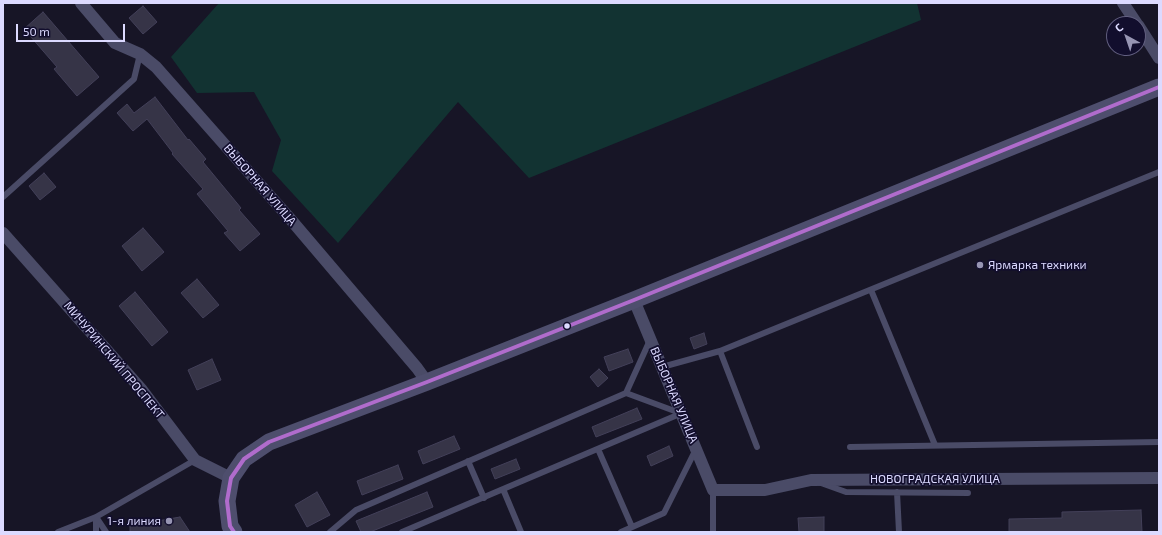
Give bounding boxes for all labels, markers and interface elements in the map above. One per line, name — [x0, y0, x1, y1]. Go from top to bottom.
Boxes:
scale bar — [18, 16, 127, 42]
north arrow — [1106, 16, 1146, 56]
text: С — [1112, 20, 1125, 34]
text: 50 m — [23, 24, 50, 38]
street label: ВЫБОРНАЯ УЛИЦА — [221, 141, 299, 229]
place label: Ярмарка техники — [988, 258, 1087, 272]
marker: Ярмарка техники — [975, 260, 985, 270]
street label: МИЧУРИНСКИЙ ПРОСПЕКТ — [61, 298, 167, 422]
unlabelled marker — [562, 321, 572, 331]
street label: ВЫБОРНАЯ УЛИЦА — [647, 345, 701, 445]
street label: НОВОГРАДСКАЯ УЛИЦА — [870, 472, 1000, 486]
place label: 1-я линия — [107, 514, 161, 528]
marker: 1-я линия — [164, 516, 174, 526]

